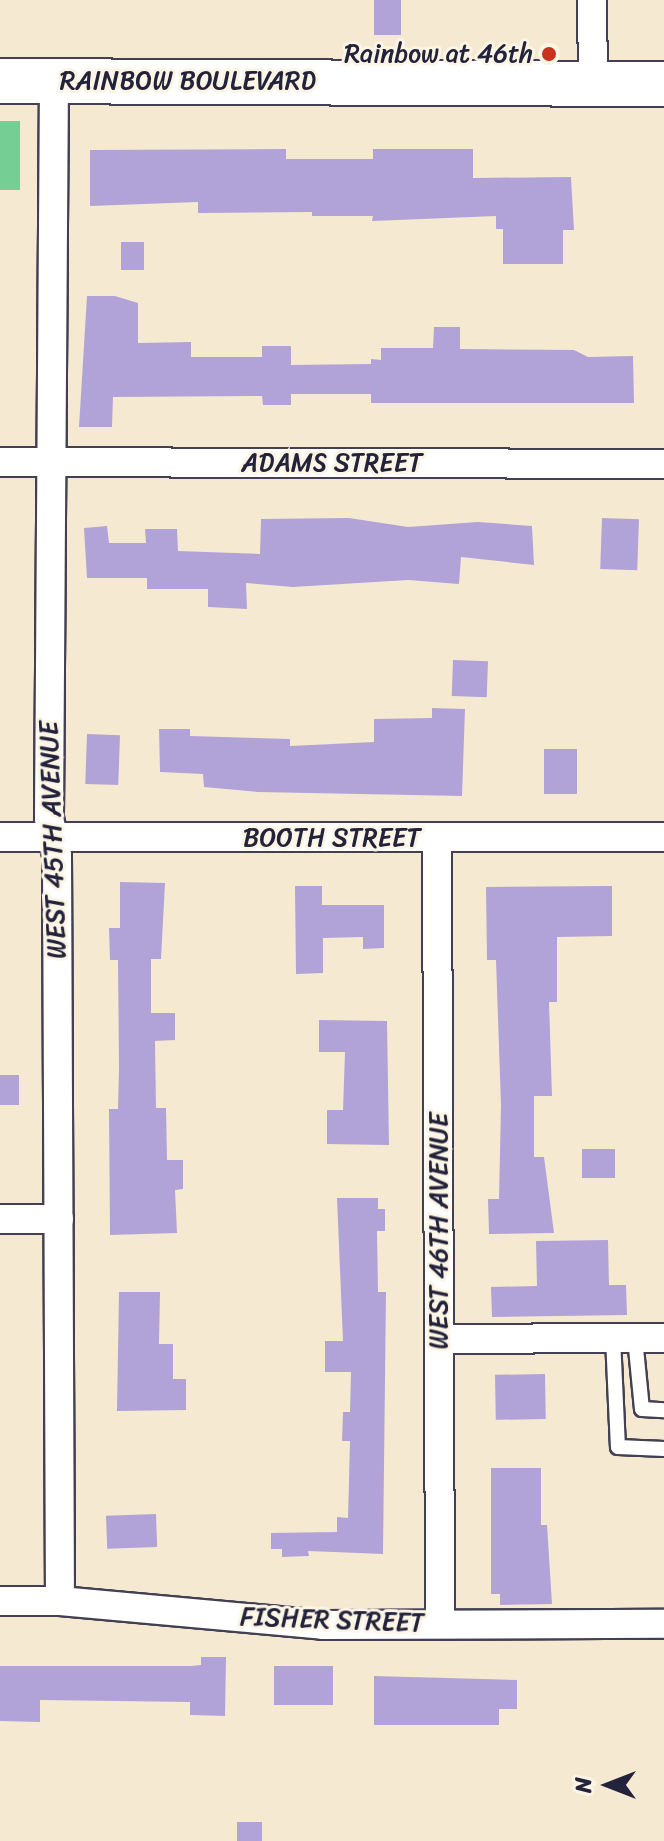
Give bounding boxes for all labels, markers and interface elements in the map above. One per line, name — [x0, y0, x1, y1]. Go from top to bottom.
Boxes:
place label: Rainbow at 46th — [344, 38, 533, 70]
marker: Rainbow at 46th — [540, 45, 558, 63]
street label: RAINBOW BOULEVARD — [58, 65, 318, 97]
street label: ADAMS STREET — [241, 447, 423, 479]
street label: WEST 45TH AVENUE — [33, 720, 73, 960]
street label: BOOTH STREET — [243, 822, 421, 854]
street label: WEST 46TH AVENUE — [423, 1112, 455, 1350]
street label: FISHER STREET — [239, 1601, 425, 1639]
north arrow — [568, 1745, 648, 1825]
text: N — [564, 1777, 603, 1793]

